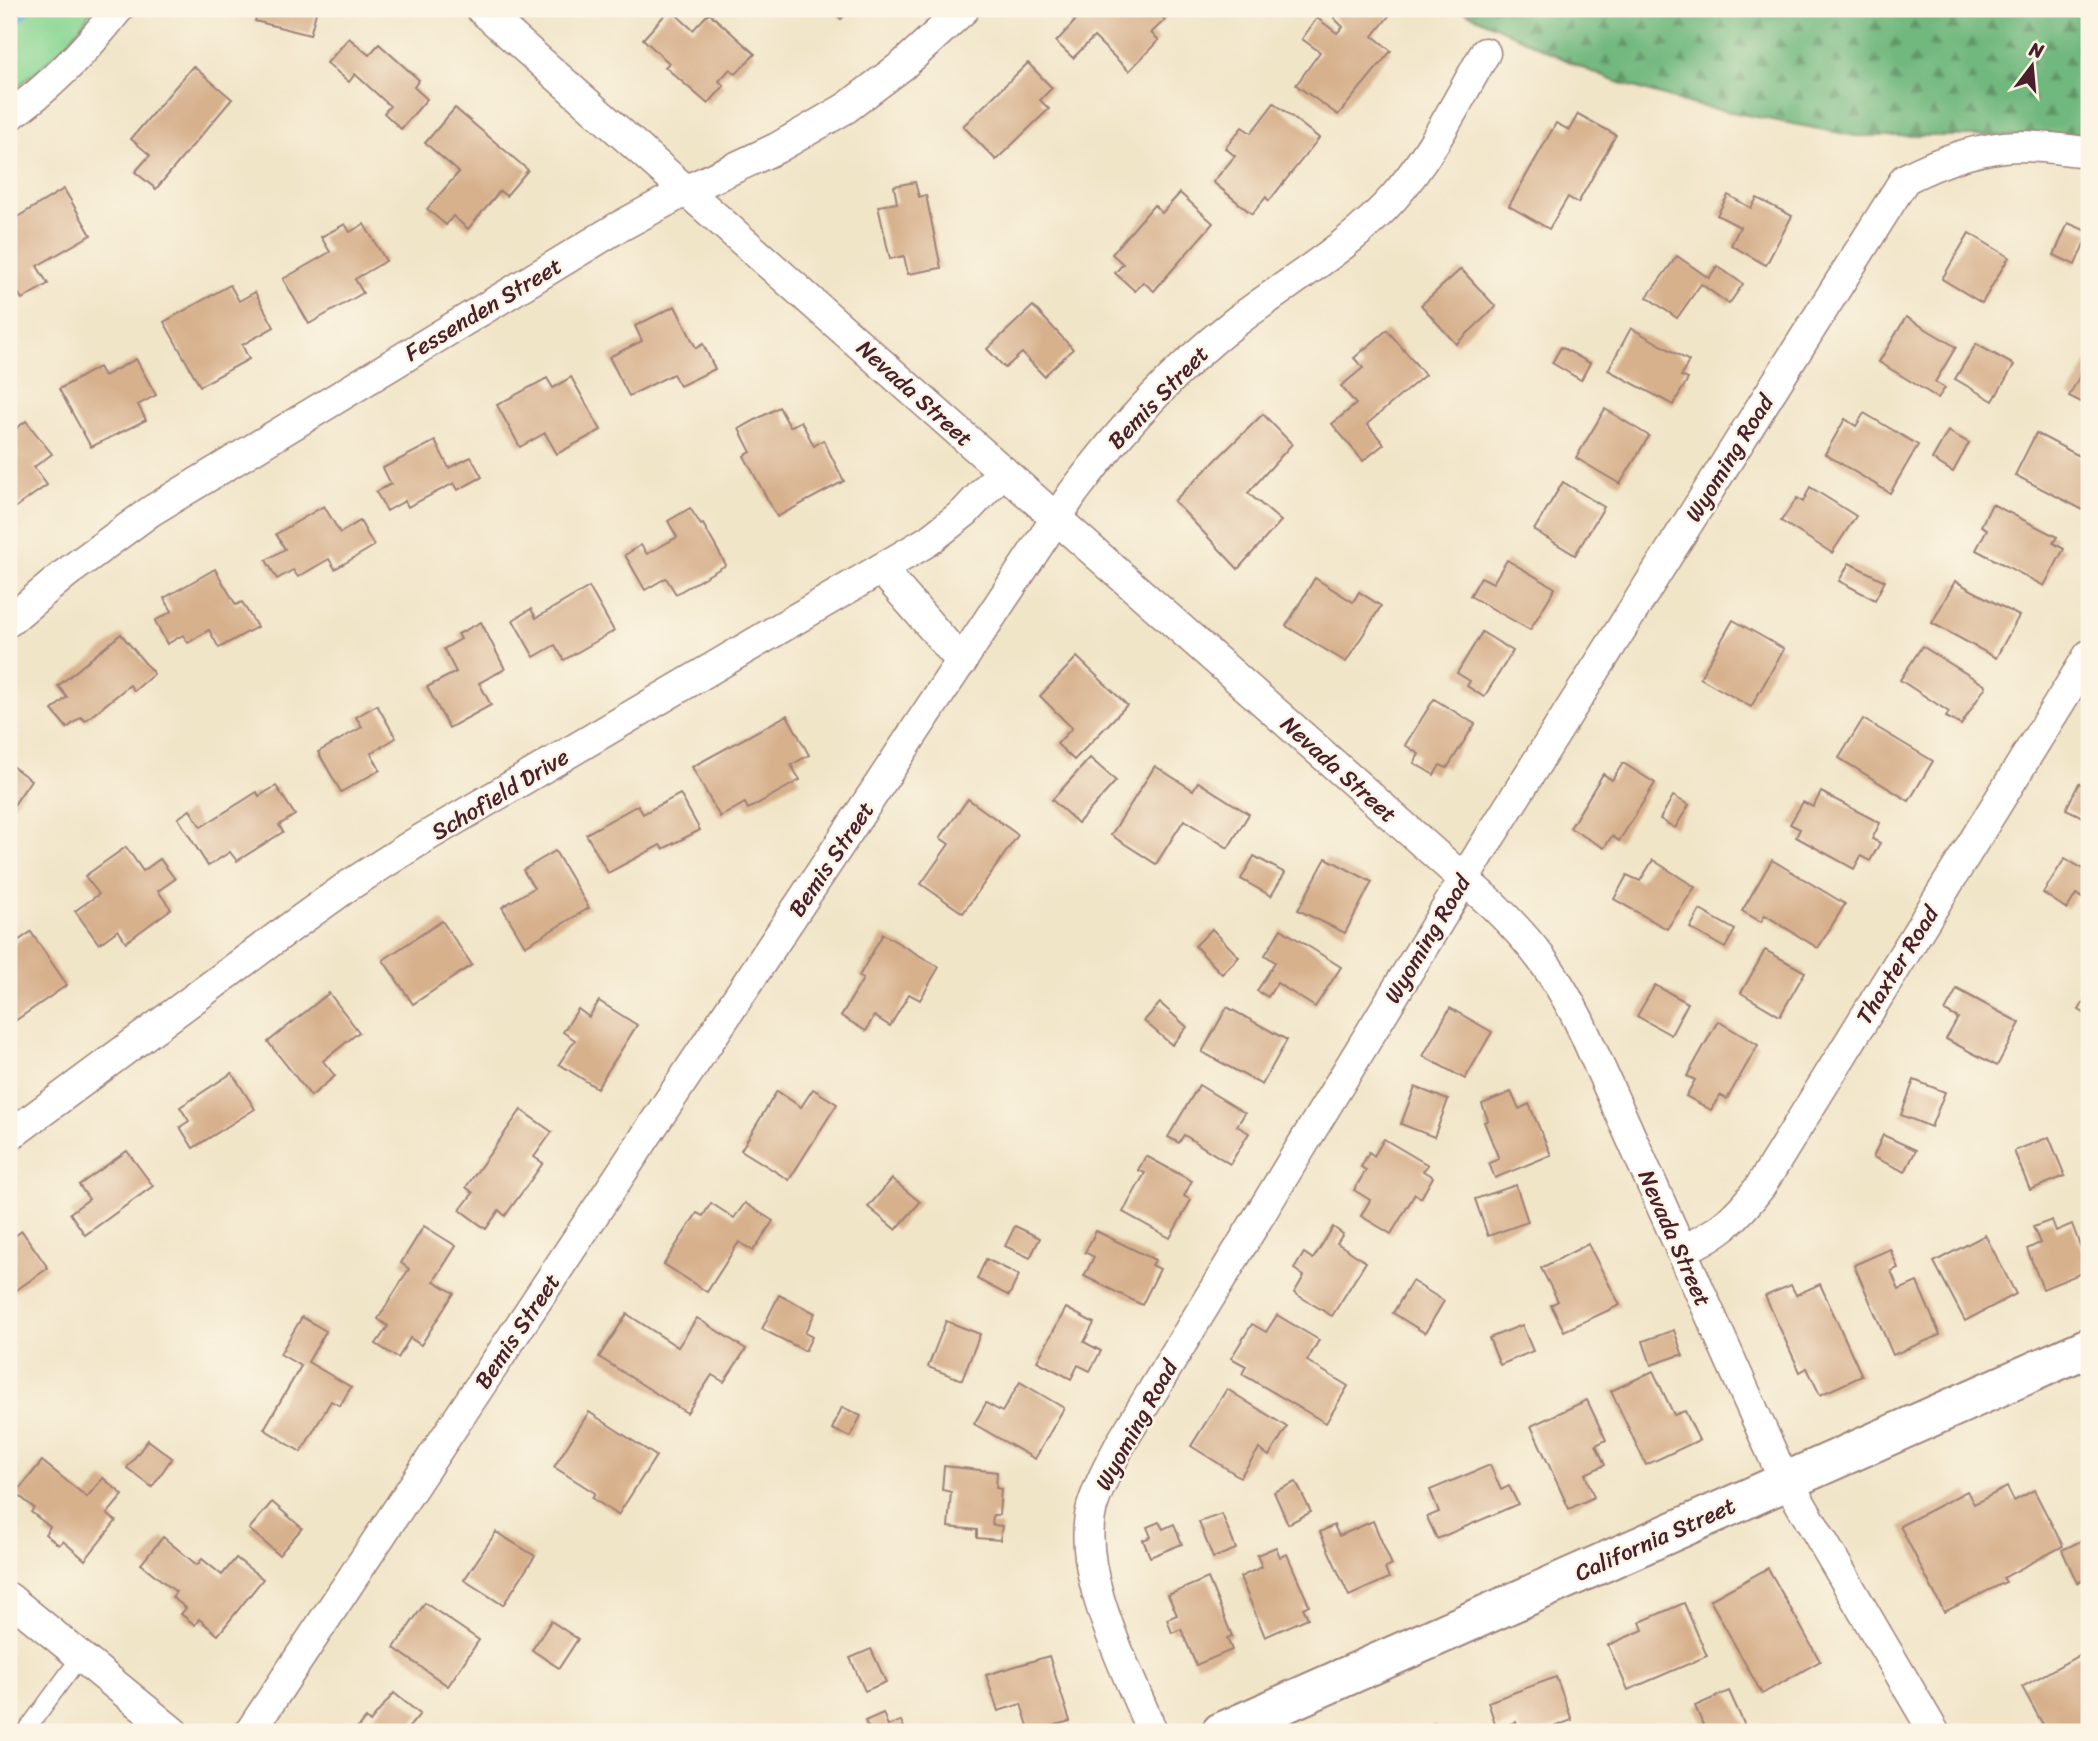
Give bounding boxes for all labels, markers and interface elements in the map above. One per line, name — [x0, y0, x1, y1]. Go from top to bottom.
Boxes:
north arrow — [1996, 32, 2066, 102]
text: N — [2025, 32, 2048, 68]
street label: Fessenden Street — [396, 246, 570, 373]
street label: Nevada Street — [847, 329, 983, 458]
street label: Bemis Street — [1097, 335, 1219, 459]
street label: Wyoming Road — [1674, 385, 1786, 530]
street label: Nevada Street — [1271, 705, 1407, 834]
street label: Schofield Drive — [423, 737, 577, 852]
street label: Bemis Street — [777, 793, 886, 926]
street label: Wyoming Road — [1373, 865, 1483, 1012]
street label: Thaxter Road — [1845, 896, 1951, 1033]
street label: Nevada Street — [1626, 1163, 1723, 1313]
street label: Bemis Street — [463, 1265, 572, 1398]
street label: Wyoming Road — [1083, 1350, 1190, 1498]
street label: California Street — [1568, 1486, 1742, 1593]

